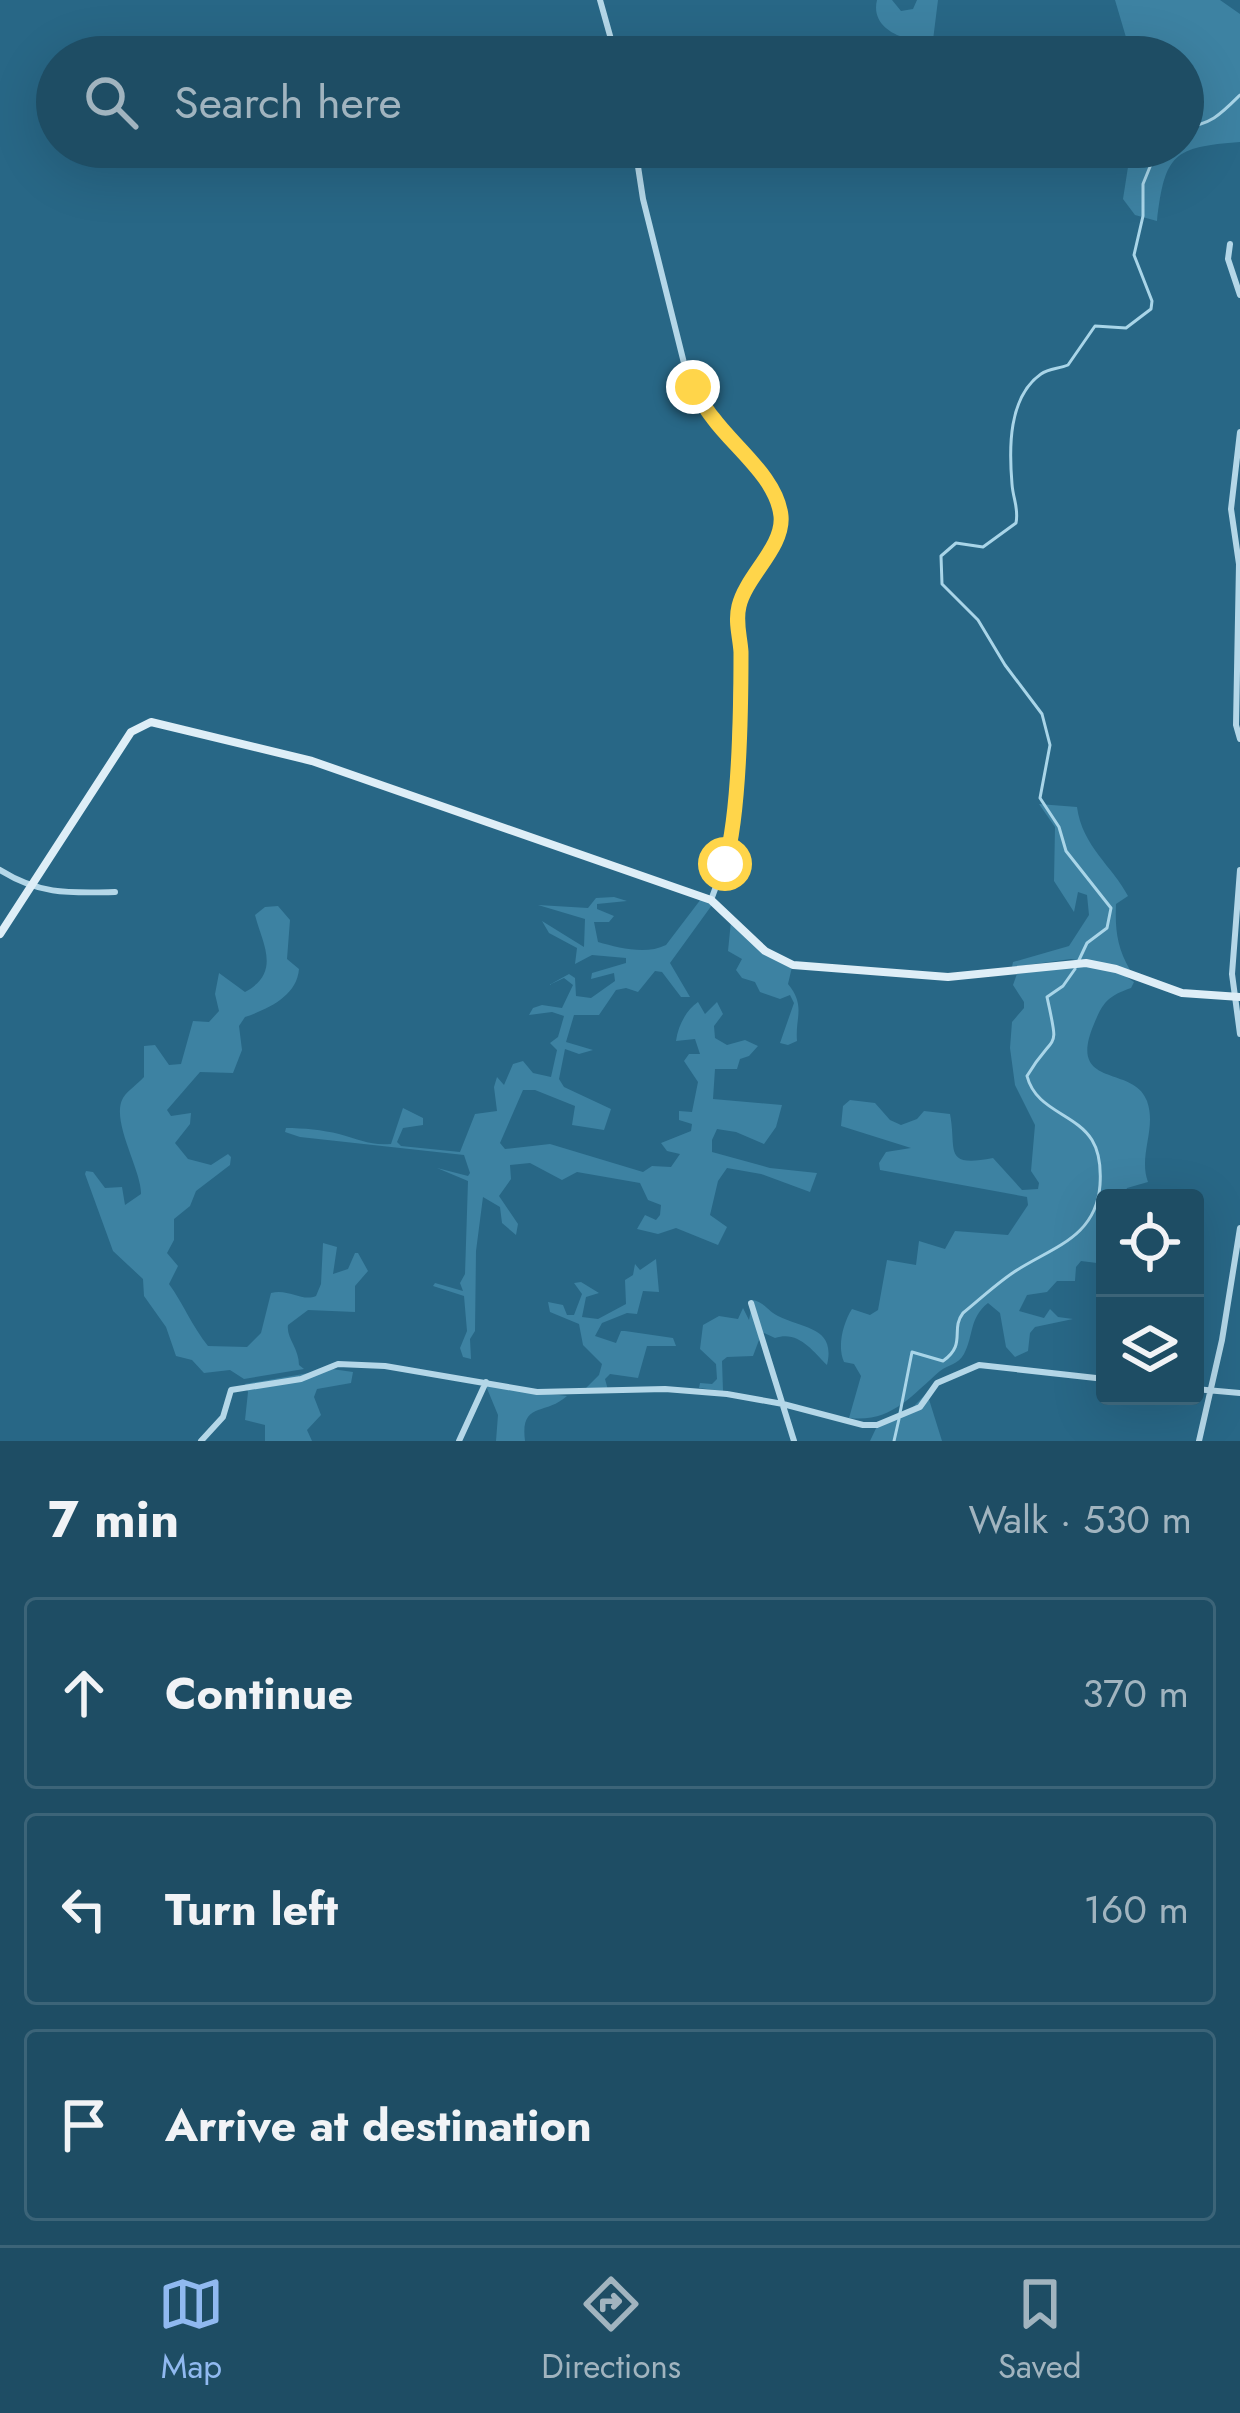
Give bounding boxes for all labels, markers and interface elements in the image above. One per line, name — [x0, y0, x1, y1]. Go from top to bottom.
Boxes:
search box — [36, 36, 1204, 168]
icon: search — [78, 69, 144, 135]
text: Search here — [174, 70, 402, 135]
route end — [666, 360, 720, 414]
route start — [698, 837, 752, 891]
map controls — [1096, 1189, 1204, 1405]
button: locate — [1096, 1189, 1204, 1297]
button: layers — [1096, 1297, 1204, 1405]
text: 7 min — [48, 1482, 179, 1556]
text: Walk · 530 m — [968, 1491, 1192, 1548]
icon: ahead — [51, 1660, 117, 1726]
text: Continue — [165, 1661, 353, 1726]
text: 370 m — [1082, 1665, 1189, 1722]
icon: left — [51, 1876, 117, 1942]
text: Turn left — [165, 1877, 338, 1942]
text: 160 m — [1083, 1881, 1189, 1938]
icon: arrive — [51, 2092, 117, 2158]
text: Arrive at destination — [165, 2093, 592, 2158]
tab: Map — [158, 2271, 224, 2390]
tab: Directions — [541, 2271, 681, 2390]
tab: Saved — [998, 2271, 1082, 2390]

